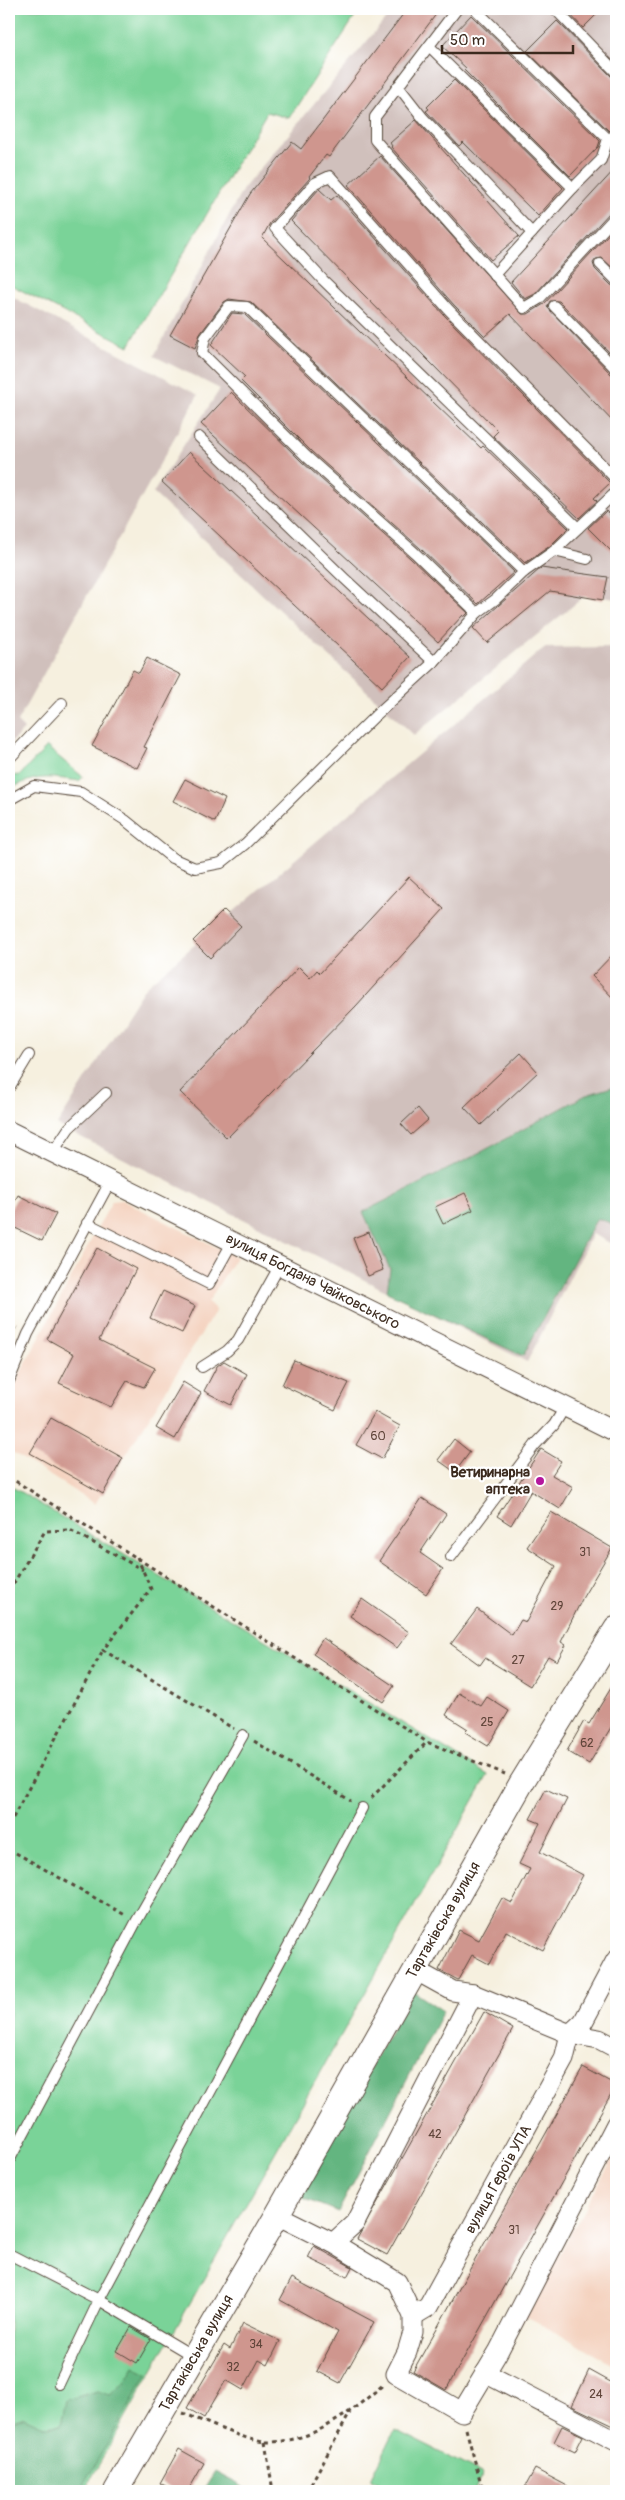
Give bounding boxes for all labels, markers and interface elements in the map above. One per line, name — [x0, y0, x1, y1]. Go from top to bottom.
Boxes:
scale bar — [442, 22, 574, 54]
text: 50 m — [450, 31, 485, 50]
street label: вулиця Богдана Чайковського — [222, 1229, 403, 1334]
house number: 60 — [370, 1429, 386, 1444]
place label: Ветиринарна аптека — [450, 1463, 530, 1499]
marker: Ветиринарна аптека — [534, 1475, 546, 1487]
house number: 31 — [579, 1545, 591, 1560]
house number: 29 — [551, 1599, 563, 1614]
house number: 27 — [511, 1653, 525, 1668]
house number: 25 — [480, 1715, 494, 1730]
house number: 62 — [580, 1736, 594, 1751]
street label: Тартаківська вулиця — [402, 1858, 485, 1982]
street label: вулиця Героїв УПА — [461, 2121, 536, 2237]
house number: 42 — [428, 2127, 442, 2142]
house number: 31 — [508, 2223, 520, 2238]
street label: Тартаківська вулиця — [155, 2291, 238, 2415]
house number: 34 — [249, 2337, 263, 2352]
house number: 32 — [226, 2360, 240, 2375]
house number: 24 — [589, 2387, 603, 2402]

